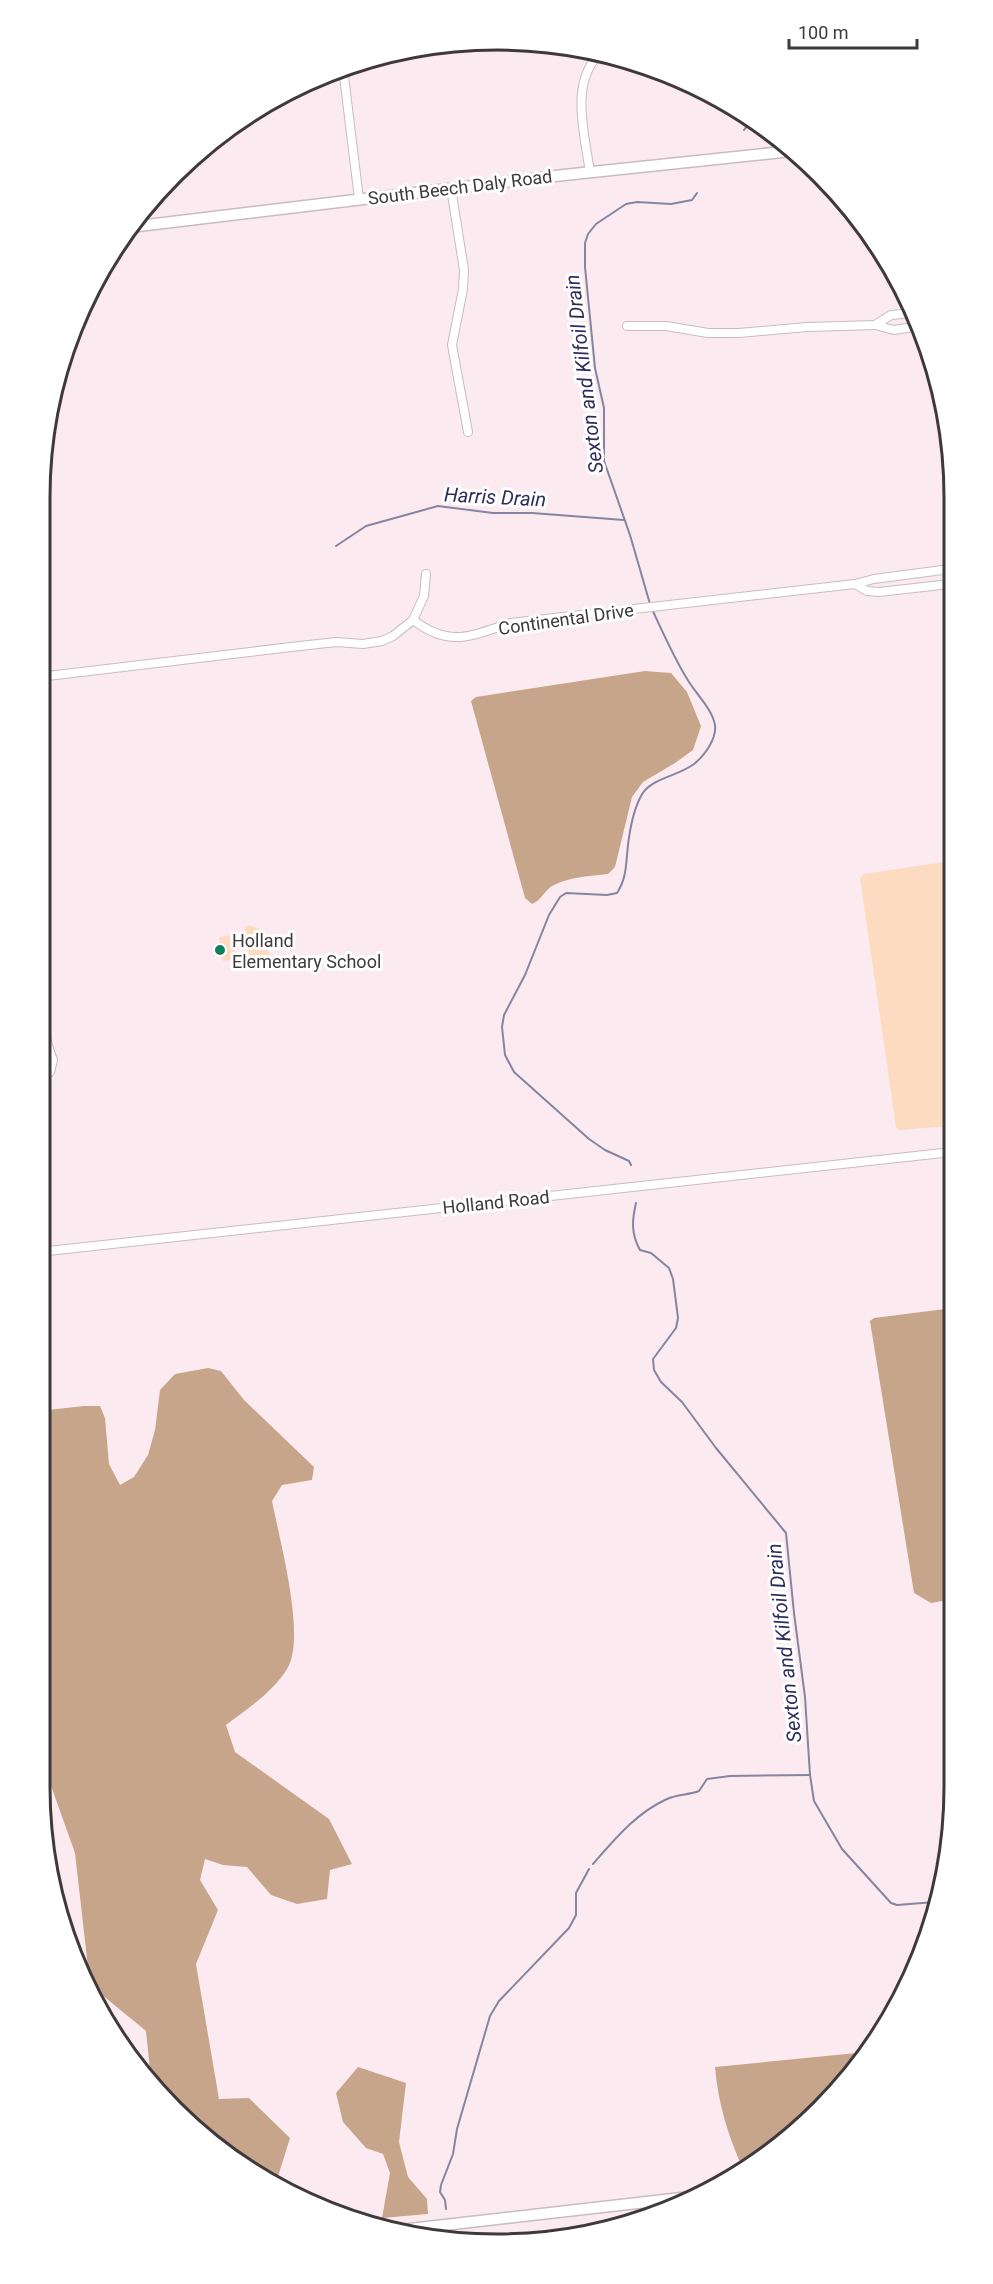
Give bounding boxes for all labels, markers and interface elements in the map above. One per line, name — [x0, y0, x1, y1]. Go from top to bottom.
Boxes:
scale bar — [789, 12, 916, 50]
text: 100 m — [798, 22, 849, 43]
street label: South Beech Daly Road — [367, 165, 553, 209]
water label: Sexton and Kilfoil Drain — [560, 273, 608, 475]
water label: Harris Drain — [443, 482, 547, 512]
street label: Continental Drive — [497, 599, 635, 639]
place label: Holland Elementary School — [232, 930, 381, 972]
marker: Holland Elementary School — [213, 943, 227, 957]
street label: Holland Road — [441, 1186, 551, 1218]
water label: Sexton and Kilfoil Drain — [762, 1542, 806, 1744]

